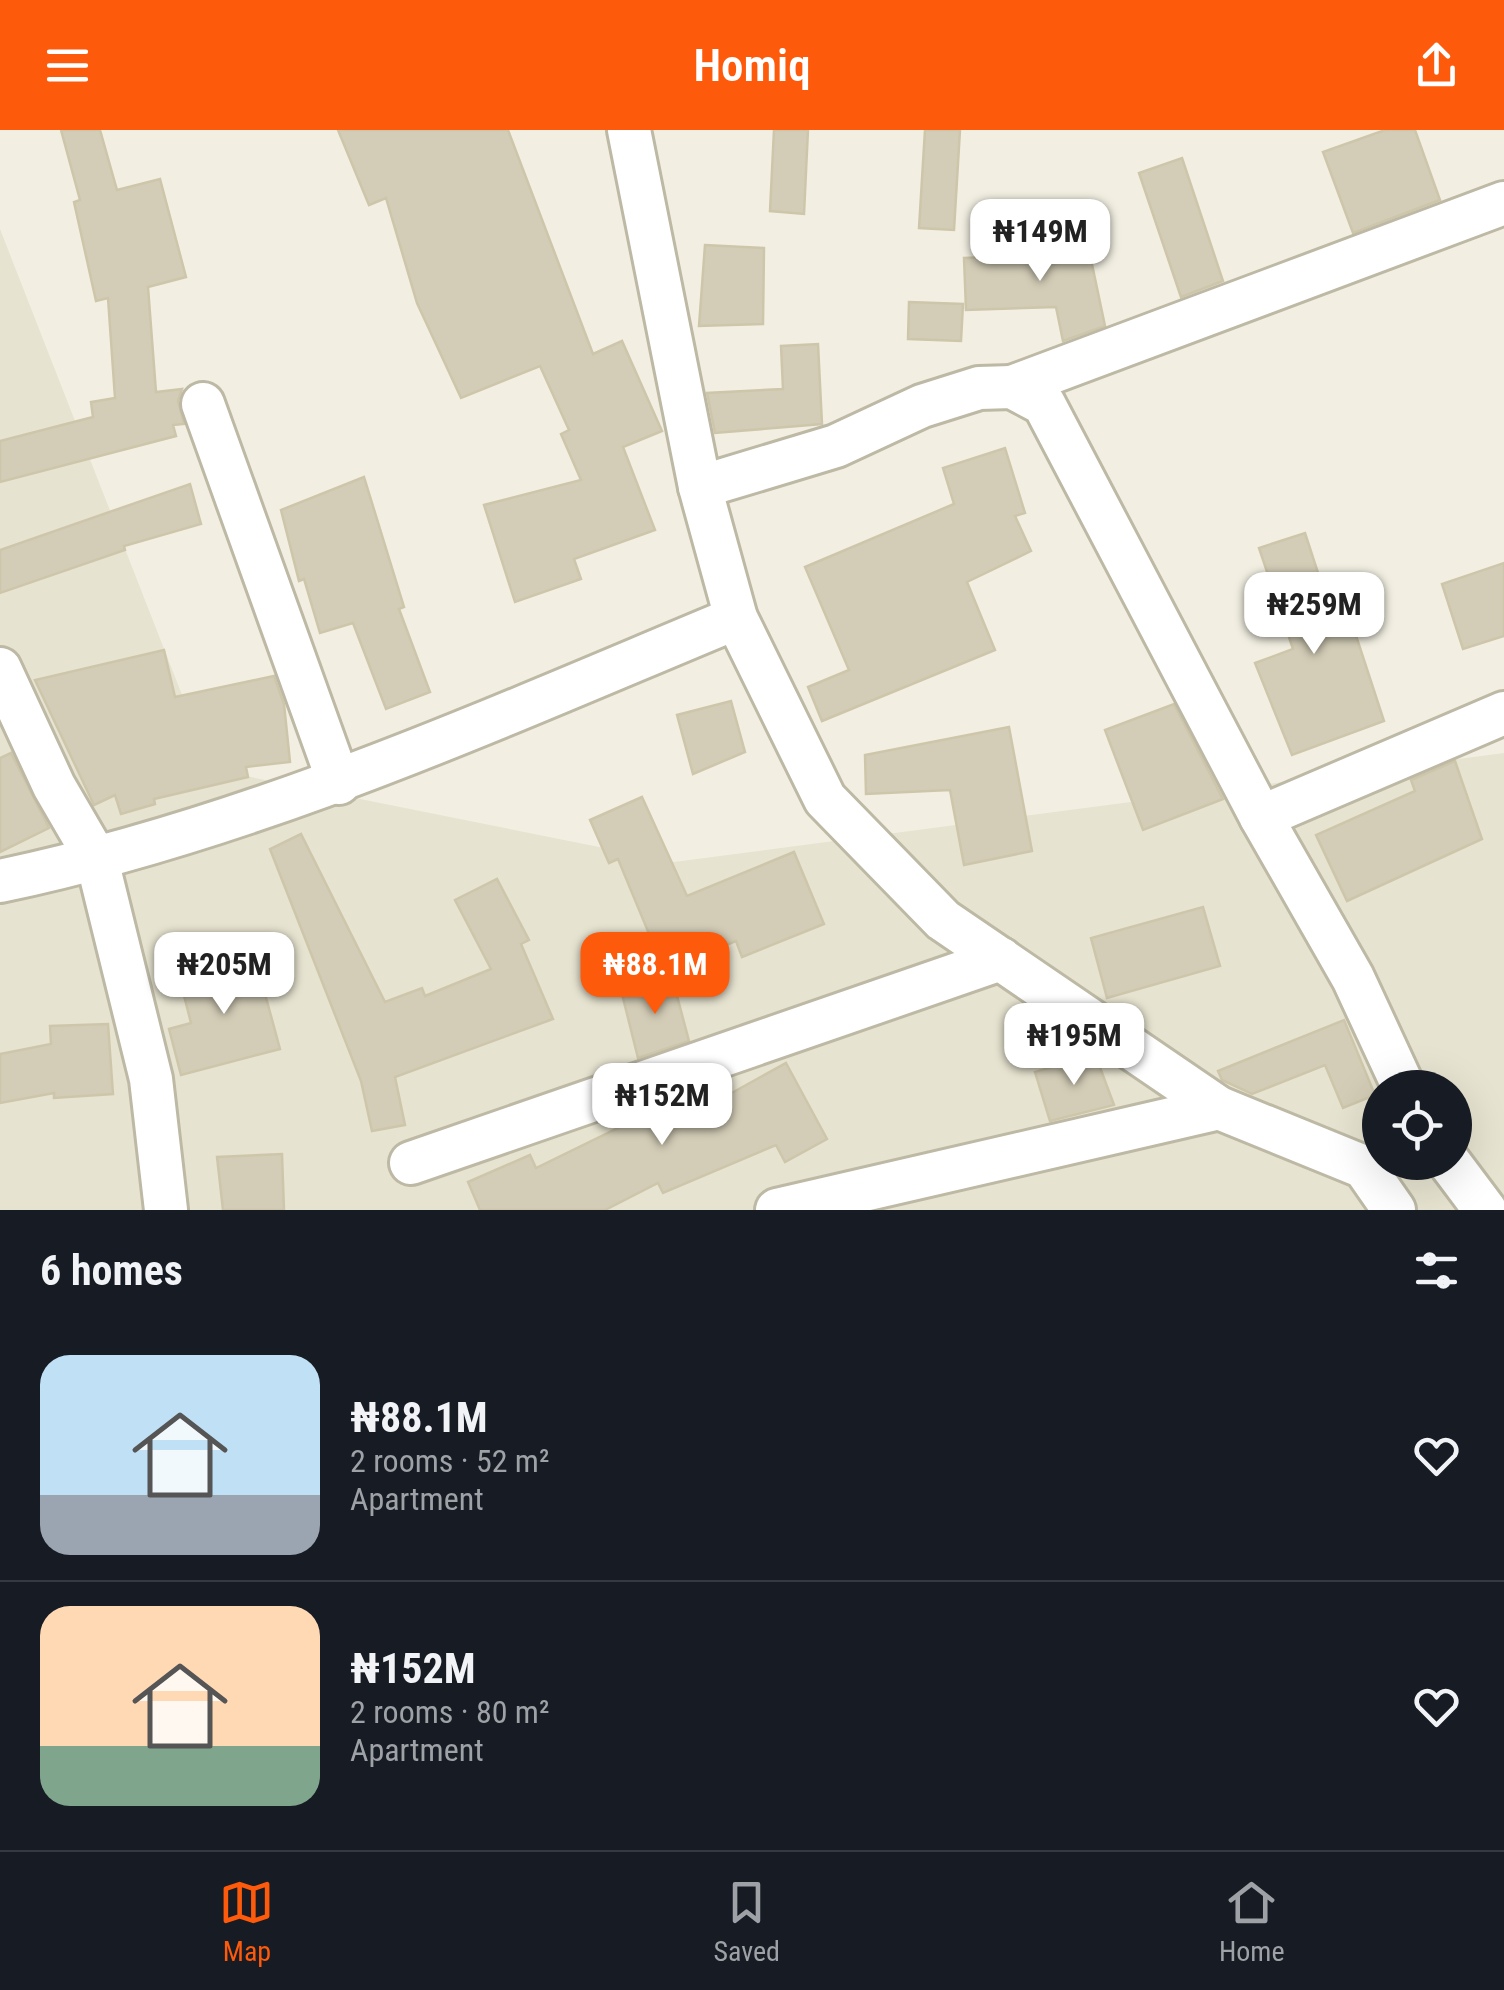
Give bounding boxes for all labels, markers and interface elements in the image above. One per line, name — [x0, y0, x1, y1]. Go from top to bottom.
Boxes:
icon: menu — [40, 38, 95, 93]
icon: share — [1409, 38, 1464, 93]
text: Homiq — [693, 39, 811, 92]
pin: ₦149M — [970, 199, 1110, 284]
text: ₦149M — [992, 212, 1088, 250]
pin: ₦259M — [1244, 572, 1384, 657]
text: ₦259M — [1266, 585, 1362, 623]
pin: ₦205M — [154, 932, 294, 1017]
pin: ₦88.1M — [574, 932, 736, 1017]
text: ₦205M — [176, 945, 272, 983]
text: ₦88.1M — [603, 945, 707, 983]
pin: ₦195M — [1004, 1003, 1144, 1088]
text: ₦195M — [1026, 1016, 1122, 1054]
pin: ₦152M — [592, 1063, 732, 1148]
map controls — [1362, 1070, 1472, 1180]
button: locate — [1362, 1070, 1472, 1180]
text: ₦152M — [614, 1076, 710, 1114]
icon: filters — [1409, 1243, 1464, 1298]
text: 6 homes — [40, 1246, 183, 1295]
text: ₦88.1M — [350, 1393, 488, 1442]
icon: home — [120, 1395, 240, 1515]
icon: heart — [1409, 1428, 1464, 1483]
text: 2 rooms · 52 m² — [350, 1442, 549, 1480]
text: Apartment — [350, 1480, 484, 1518]
text: ₦152M — [350, 1644, 476, 1693]
icon: home — [120, 1646, 240, 1766]
icon: heart — [1409, 1679, 1464, 1734]
text: 2 rooms · 80 m² — [350, 1693, 549, 1731]
text: Apartment — [350, 1731, 484, 1769]
tab: Map — [219, 1875, 274, 1968]
tab: Saved — [713, 1875, 780, 1968]
tab: Home — [1219, 1875, 1285, 1968]

